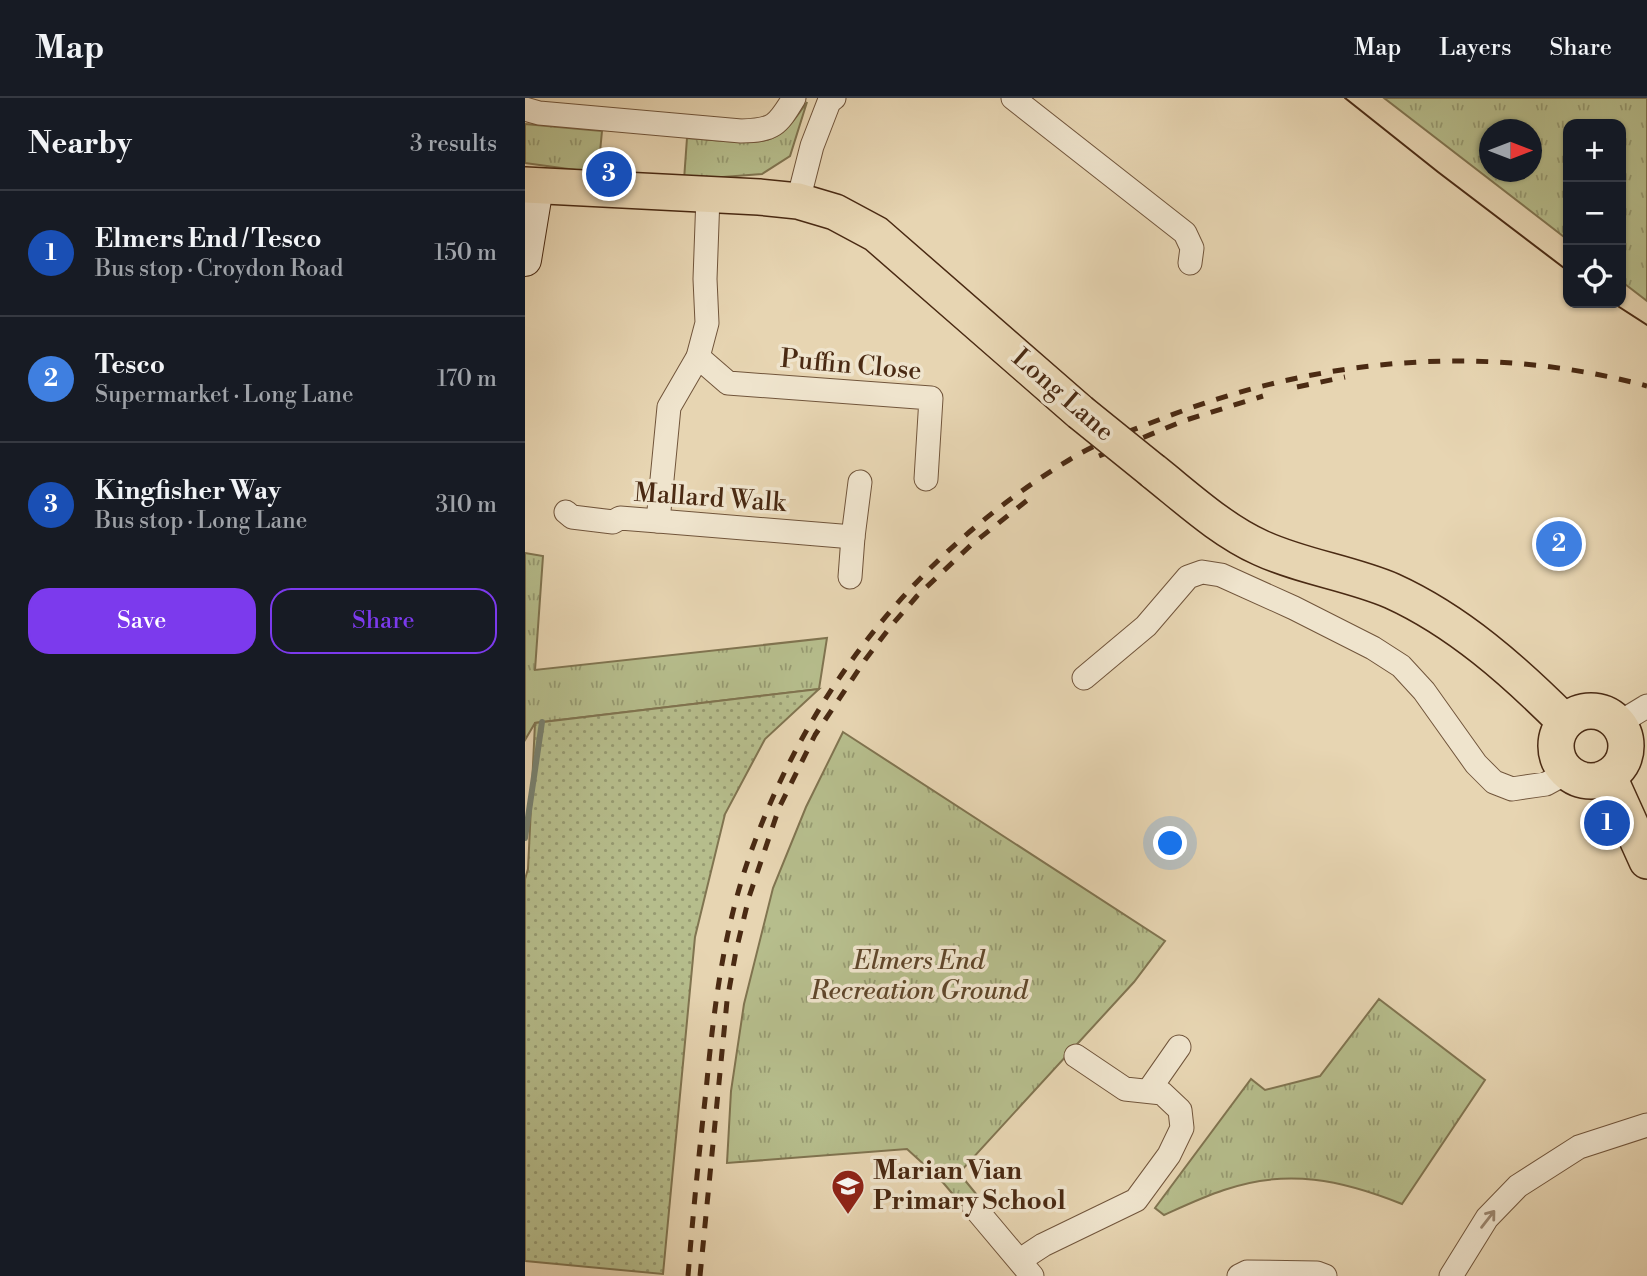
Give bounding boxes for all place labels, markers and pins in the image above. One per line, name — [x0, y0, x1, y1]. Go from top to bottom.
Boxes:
pin: 3 — [586, 148, 632, 200]
pin: 2 — [1536, 518, 1582, 570]
pin: 1 — [1584, 797, 1630, 849]
place label: Marian Vian Primary School — [873, 1155, 1066, 1217]
school or university icon: Marian Vian Primary School — [829, 1167, 867, 1216]

